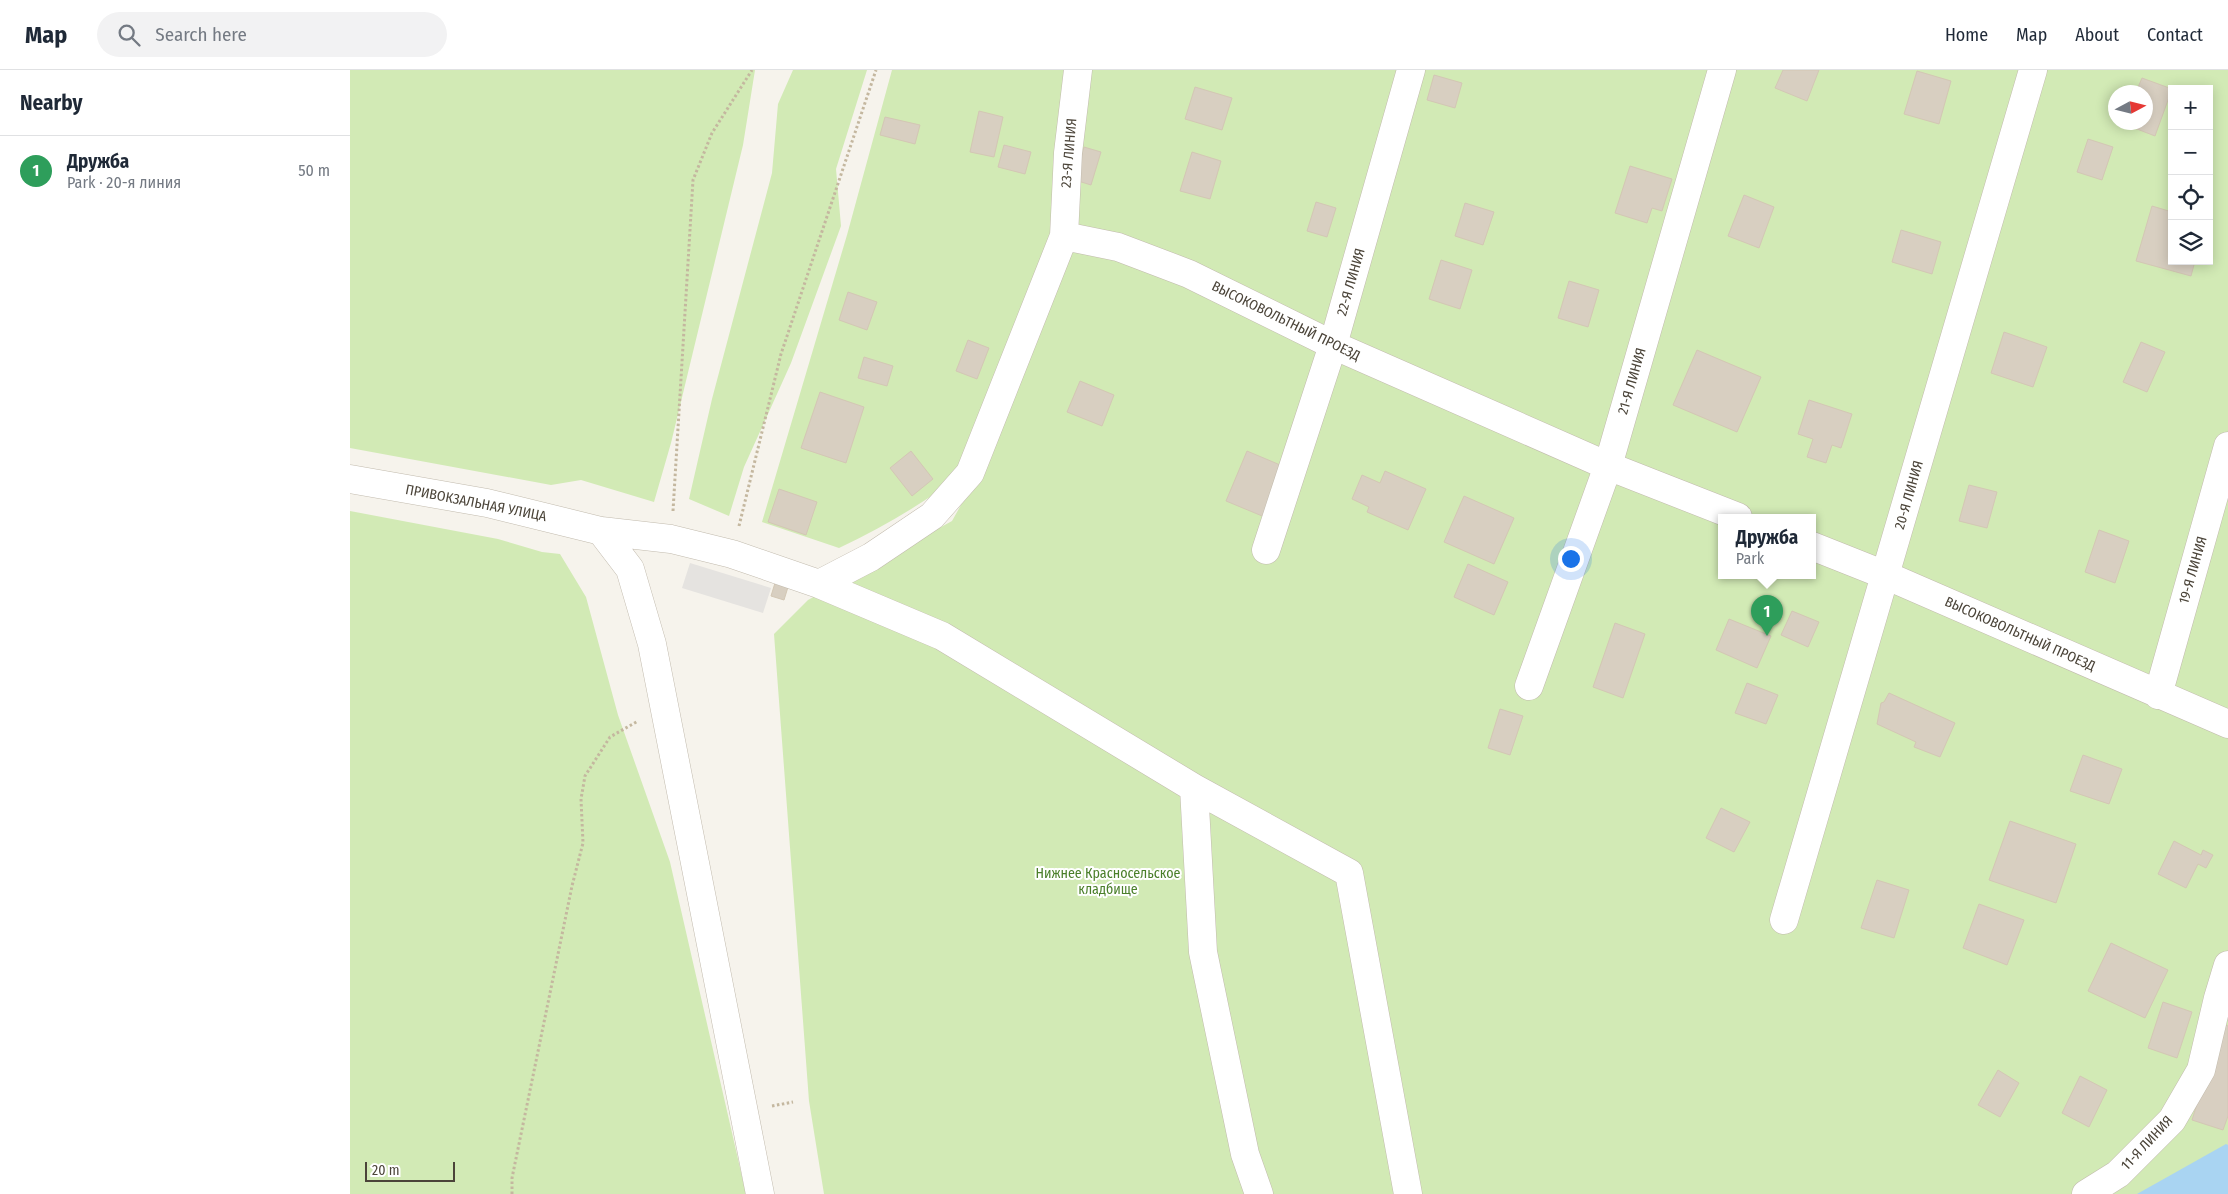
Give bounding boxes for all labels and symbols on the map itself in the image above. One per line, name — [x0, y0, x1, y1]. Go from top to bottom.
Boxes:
north arrow — [2108, 85, 2153, 130]
street label: 23-Я ЛИНИЯ — [1057, 118, 1081, 188]
street label: 22-Я ЛИНИЯ — [1333, 246, 1369, 318]
street label: ВЫСОКОВОЛЬТНЫЙ ПРОЕЗД — [1209, 278, 1363, 364]
street label: 21-Я ЛИНИЯ — [1614, 346, 1650, 416]
street label: 20-Я ЛИНИЯ — [1891, 459, 1927, 531]
street label: ПРИВОКЗАЛЬНАЯ УЛИЦА — [404, 481, 549, 525]
street label: 19-Я ЛИНИЯ — [2175, 534, 2211, 606]
your location — [1558, 546, 1584, 572]
street label: ВЫСОКОВОЛЬТНЫЙ ПРОЕЗД — [1942, 593, 2098, 675]
pin: 1 — [1751, 595, 1783, 636]
park label: Нижнее Красносельское кладбище — [1036, 865, 1181, 898]
street label: 11-Я ЛИНИЯ — [2118, 1112, 2176, 1174]
scale bar — [365, 1159, 455, 1182]

